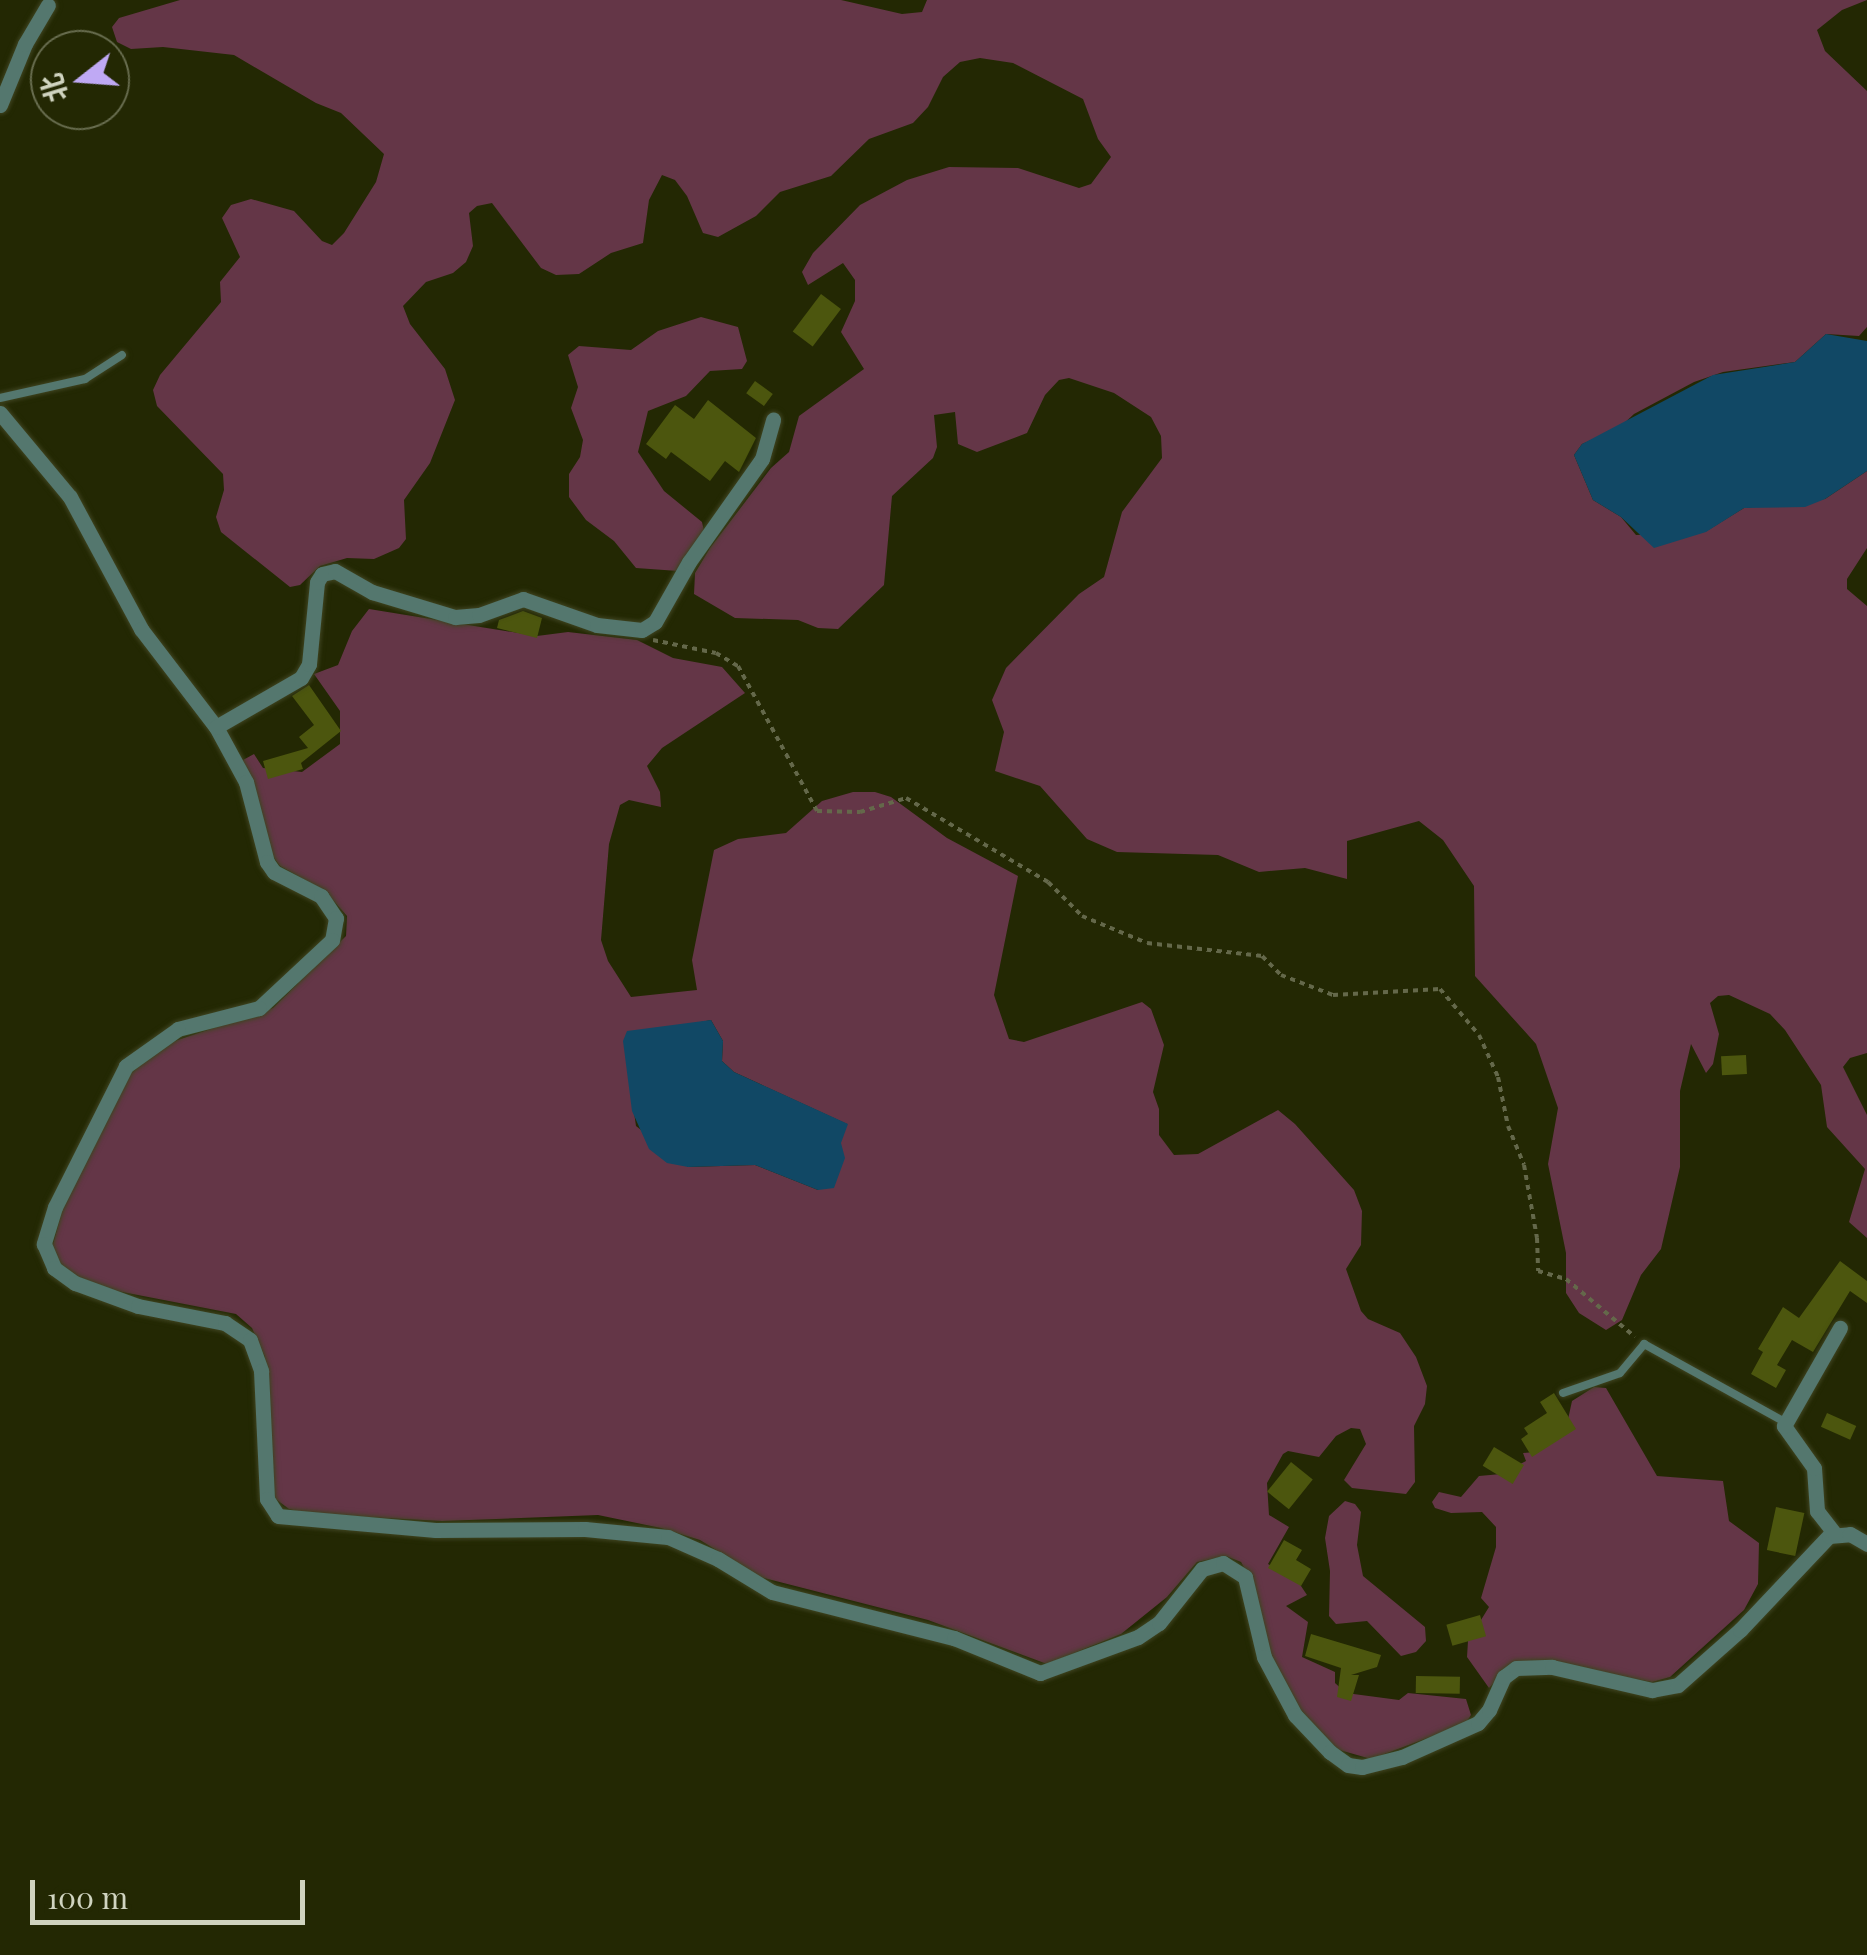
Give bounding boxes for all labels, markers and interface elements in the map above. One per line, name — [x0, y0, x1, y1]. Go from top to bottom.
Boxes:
north arrow — [30, 30, 130, 130]
text: 北 — [31, 70, 75, 107]
scale bar — [35, 1860, 310, 1922]
text: 100 m — [47, 1877, 128, 1917]

